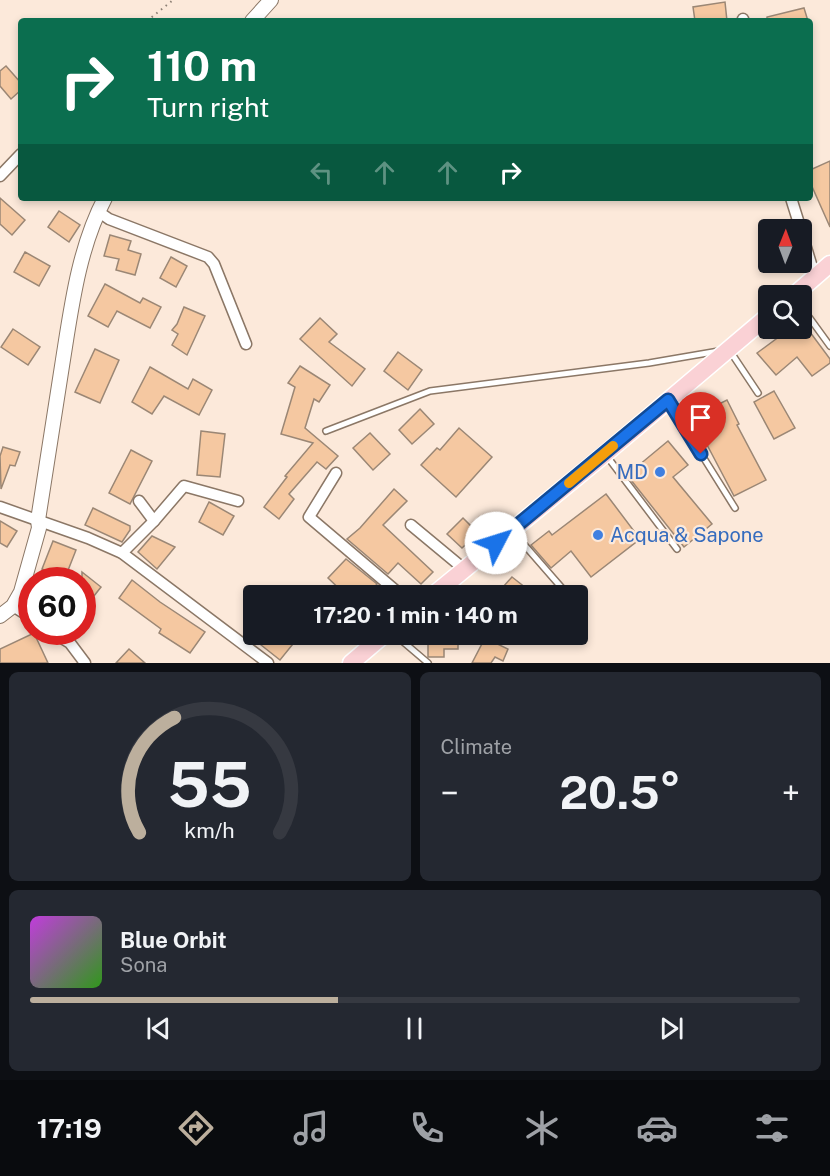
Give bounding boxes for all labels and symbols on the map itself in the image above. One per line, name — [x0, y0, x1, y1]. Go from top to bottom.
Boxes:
north arrow — [758, 219, 812, 273]
pin — [675, 392, 726, 454]
place label: MD — [616, 460, 648, 484]
marker: MD — [653, 465, 667, 479]
position arrow — [464, 511, 528, 575]
place label: Acqua & Sapone — [610, 523, 764, 547]
marker: Acqua & Sapone — [591, 528, 605, 542]
speed limit sign: 60 — [18, 567, 96, 645]

